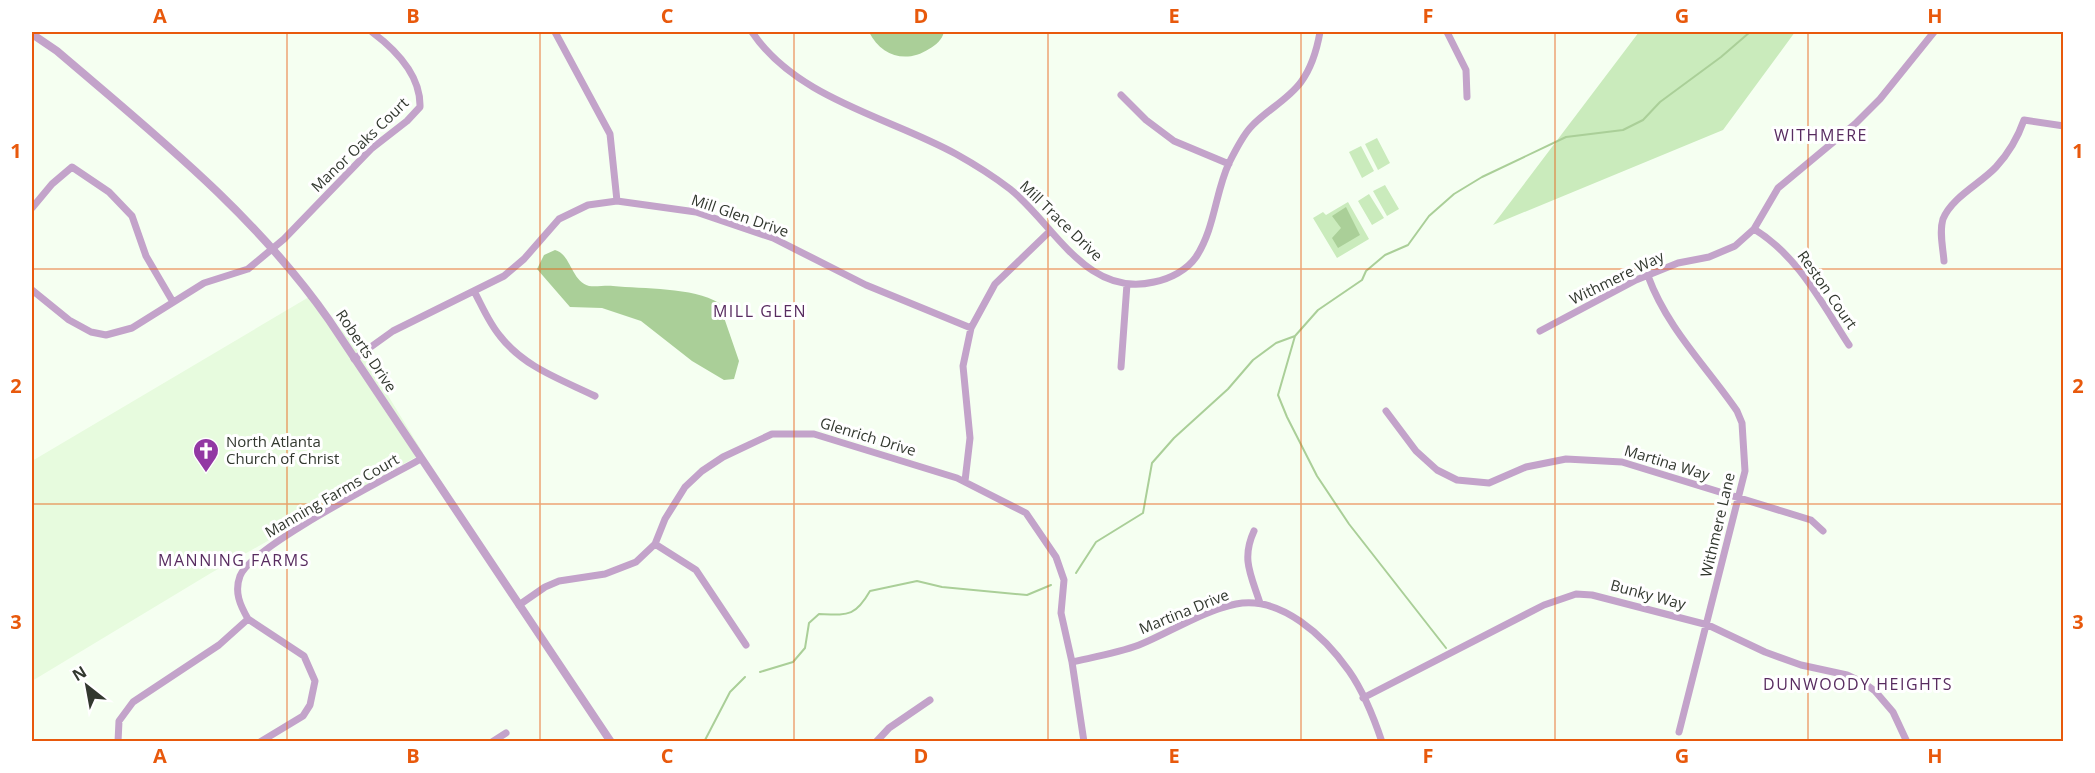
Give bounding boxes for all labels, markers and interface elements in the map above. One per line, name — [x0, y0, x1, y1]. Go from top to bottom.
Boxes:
text: A — [153, 2, 167, 29]
text: B — [406, 2, 420, 29]
text: C — [661, 2, 674, 29]
text: D — [914, 2, 928, 29]
text: E — [1168, 2, 1180, 29]
text: F — [1423, 2, 1433, 29]
text: G — [1675, 2, 1689, 29]
text: H — [1927, 2, 1943, 29]
street label: Manor Oaks Court — [306, 93, 412, 196]
district label: WITHMERE — [1774, 124, 1868, 146]
text: 1 — [10, 137, 22, 164]
text: 1 — [2072, 137, 2084, 164]
street label: Mill Trace Drive — [1016, 176, 1107, 265]
street label: Mill Glen Drive — [689, 189, 792, 241]
street label: Withmere Way — [1566, 245, 1668, 309]
street label: Reston Court — [1793, 246, 1862, 333]
district label: MILL GLEN — [713, 300, 807, 322]
street label: Roberts Drive — [332, 305, 402, 395]
text: 2 — [10, 372, 22, 399]
text: 2 — [2072, 372, 2084, 399]
street label: Glenrich Drive — [818, 412, 919, 460]
place label: North Atlanta Church of Christ — [226, 431, 339, 468]
church icon: North Atlanta Church of Christ — [191, 436, 221, 474]
street label: Martina Way — [1622, 440, 1713, 485]
street label: Manning Farms Court — [261, 449, 402, 542]
street label: Withmere Lane — [1695, 471, 1739, 579]
district label: MANNING FARMS — [158, 549, 310, 571]
street label: Bunky Way — [1608, 574, 1689, 614]
street label: Martina Drive — [1136, 584, 1232, 638]
text: 3 — [10, 608, 22, 635]
text: 3 — [2072, 608, 2084, 635]
north arrow — [57, 656, 117, 716]
text: N — [68, 660, 91, 686]
district label: DUNWOODY HEIGHTS — [1763, 673, 1953, 695]
text: A — [153, 742, 167, 769]
text: B — [406, 742, 420, 769]
text: C — [661, 742, 674, 769]
text: D — [914, 742, 928, 769]
text: E — [1168, 742, 1180, 769]
text: F — [1423, 742, 1433, 769]
text: G — [1675, 742, 1689, 769]
text: H — [1927, 742, 1943, 769]

